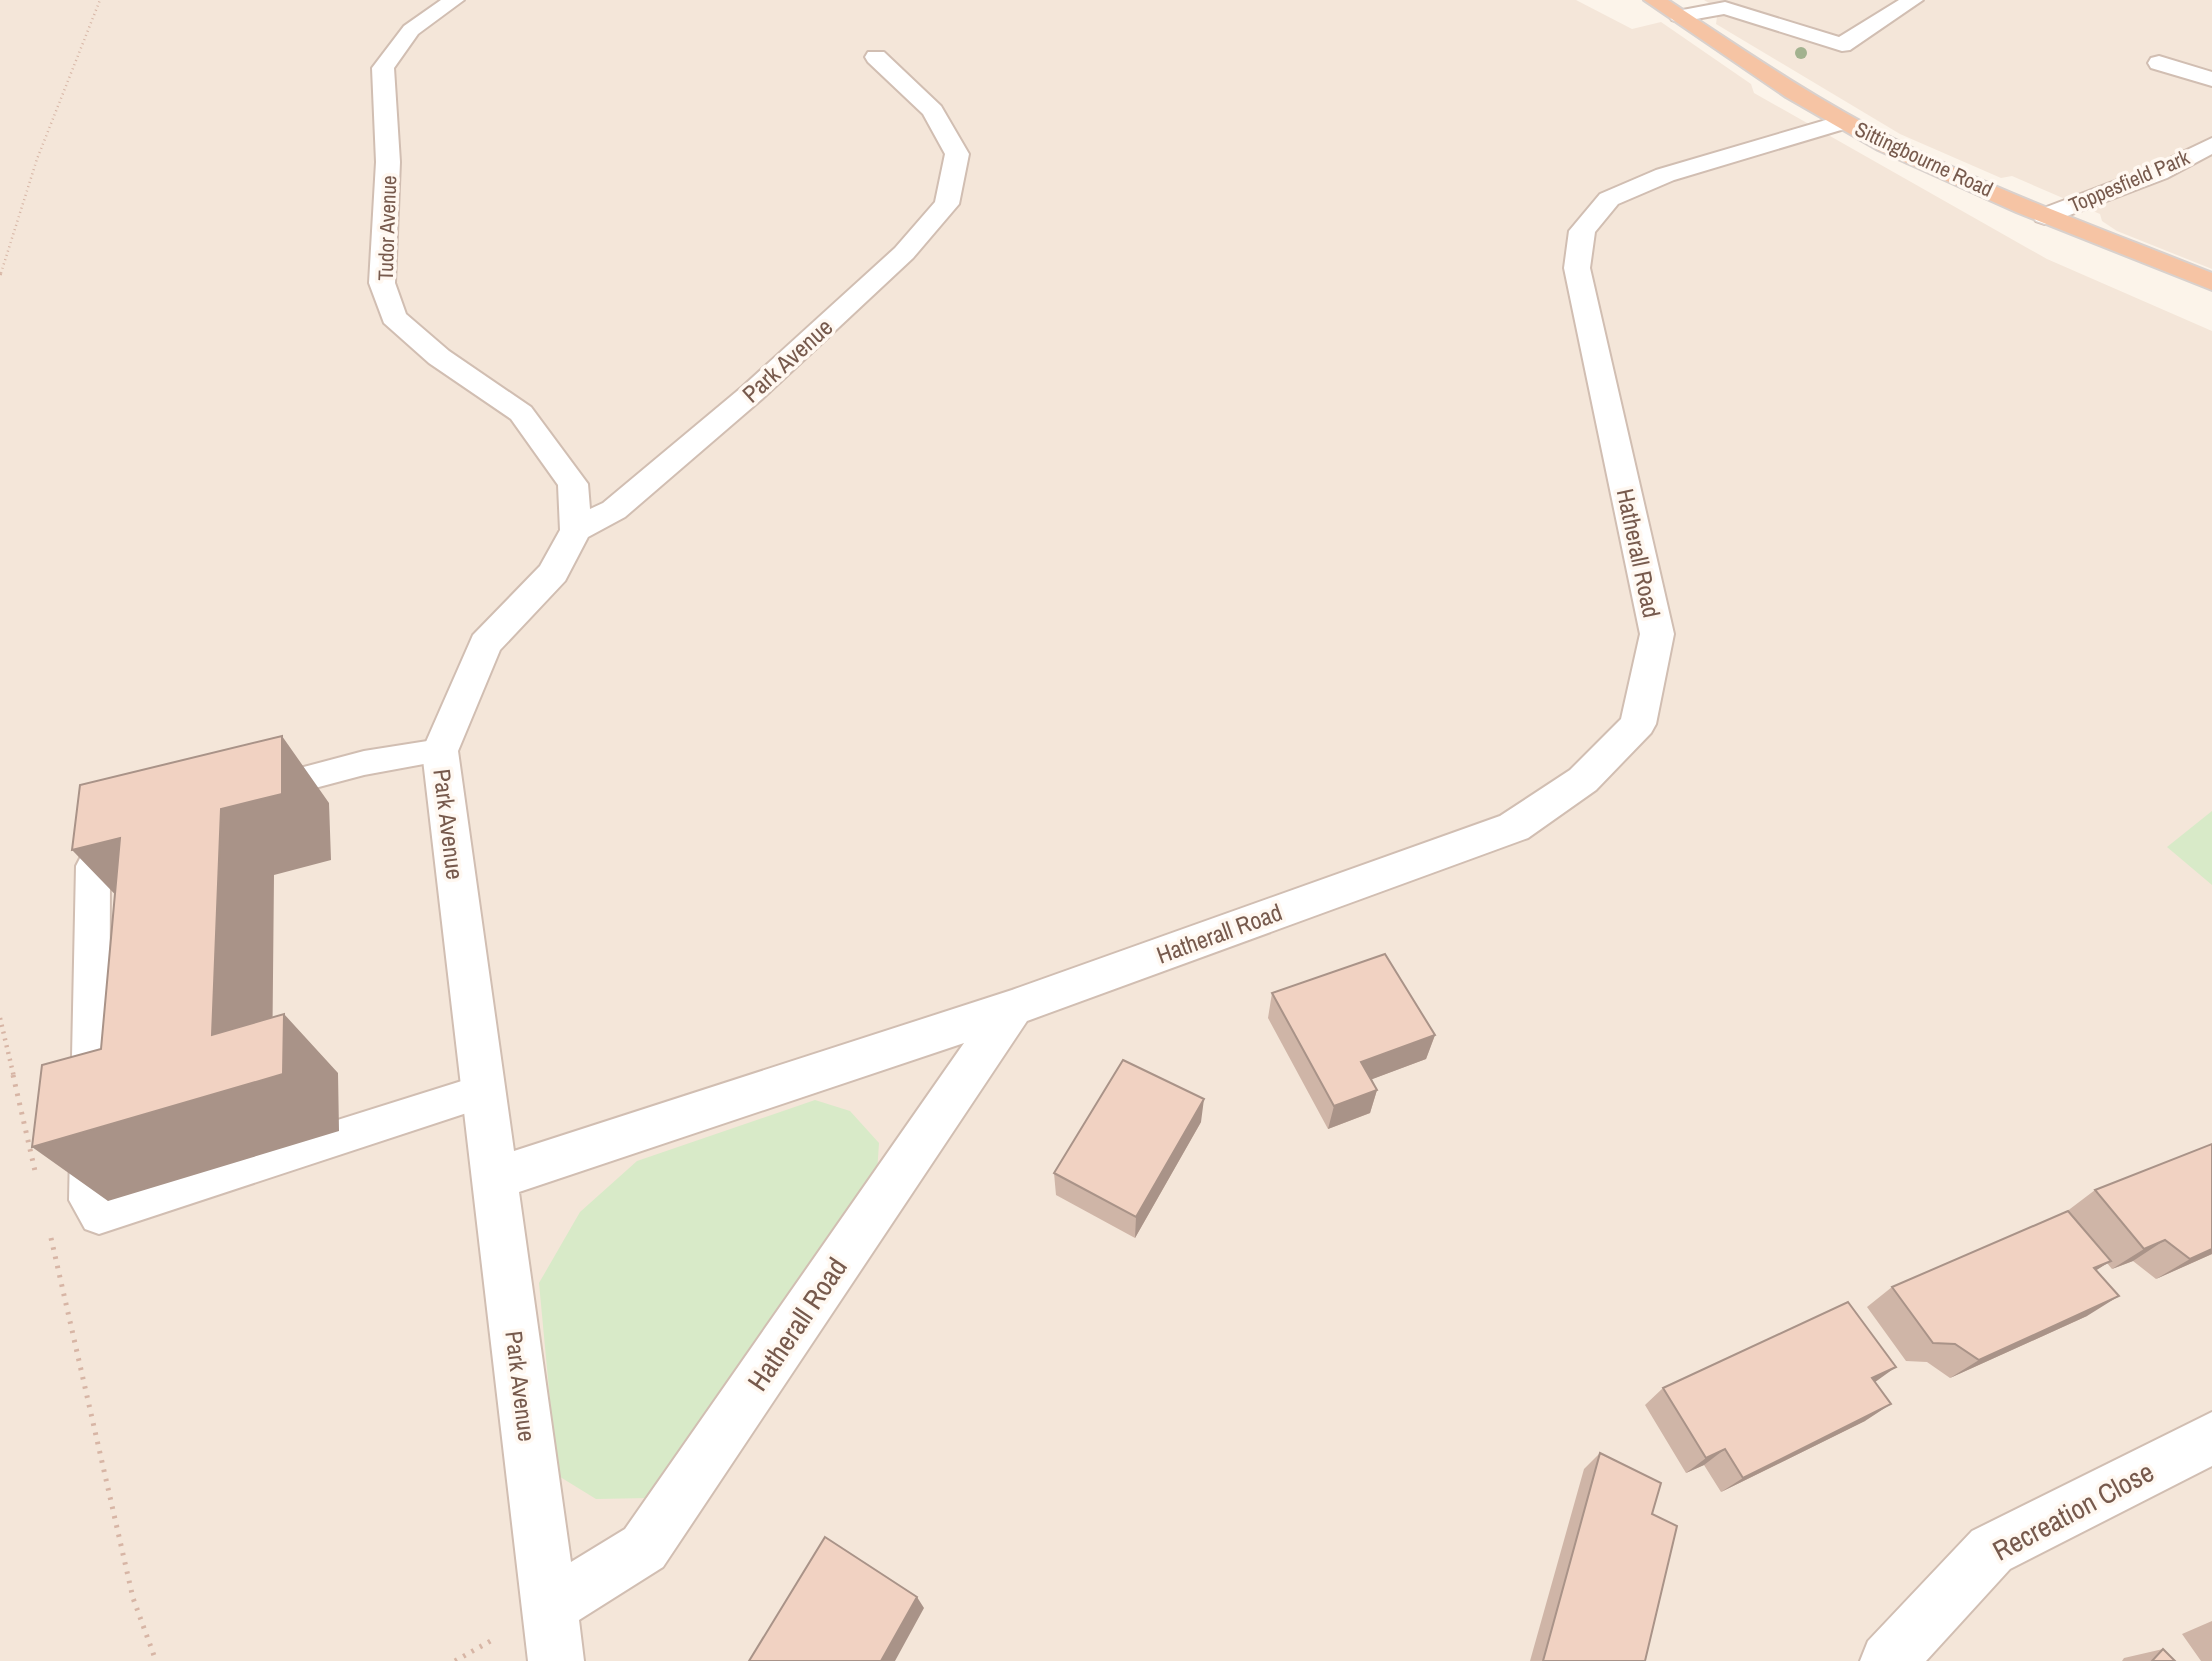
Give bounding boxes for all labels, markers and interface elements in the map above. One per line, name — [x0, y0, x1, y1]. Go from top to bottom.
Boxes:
street label: Sittingbourne Road — [1850, 114, 1998, 204]
street label: Toppesfield Park — [2064, 142, 2194, 219]
street label: Tudor Avenue — [371, 175, 403, 281]
street label: Park Avenue — [735, 311, 839, 409]
street label: Hatherall Road — [1610, 485, 1668, 621]
street label: Park Avenue — [426, 767, 472, 881]
street label: Hatherall Road — [1152, 896, 1286, 970]
street label: Hatherall Road — [738, 1250, 856, 1398]
street label: Park Avenue — [498, 1329, 544, 1443]
street label: Recreation Close — [1986, 1453, 2160, 1569]

